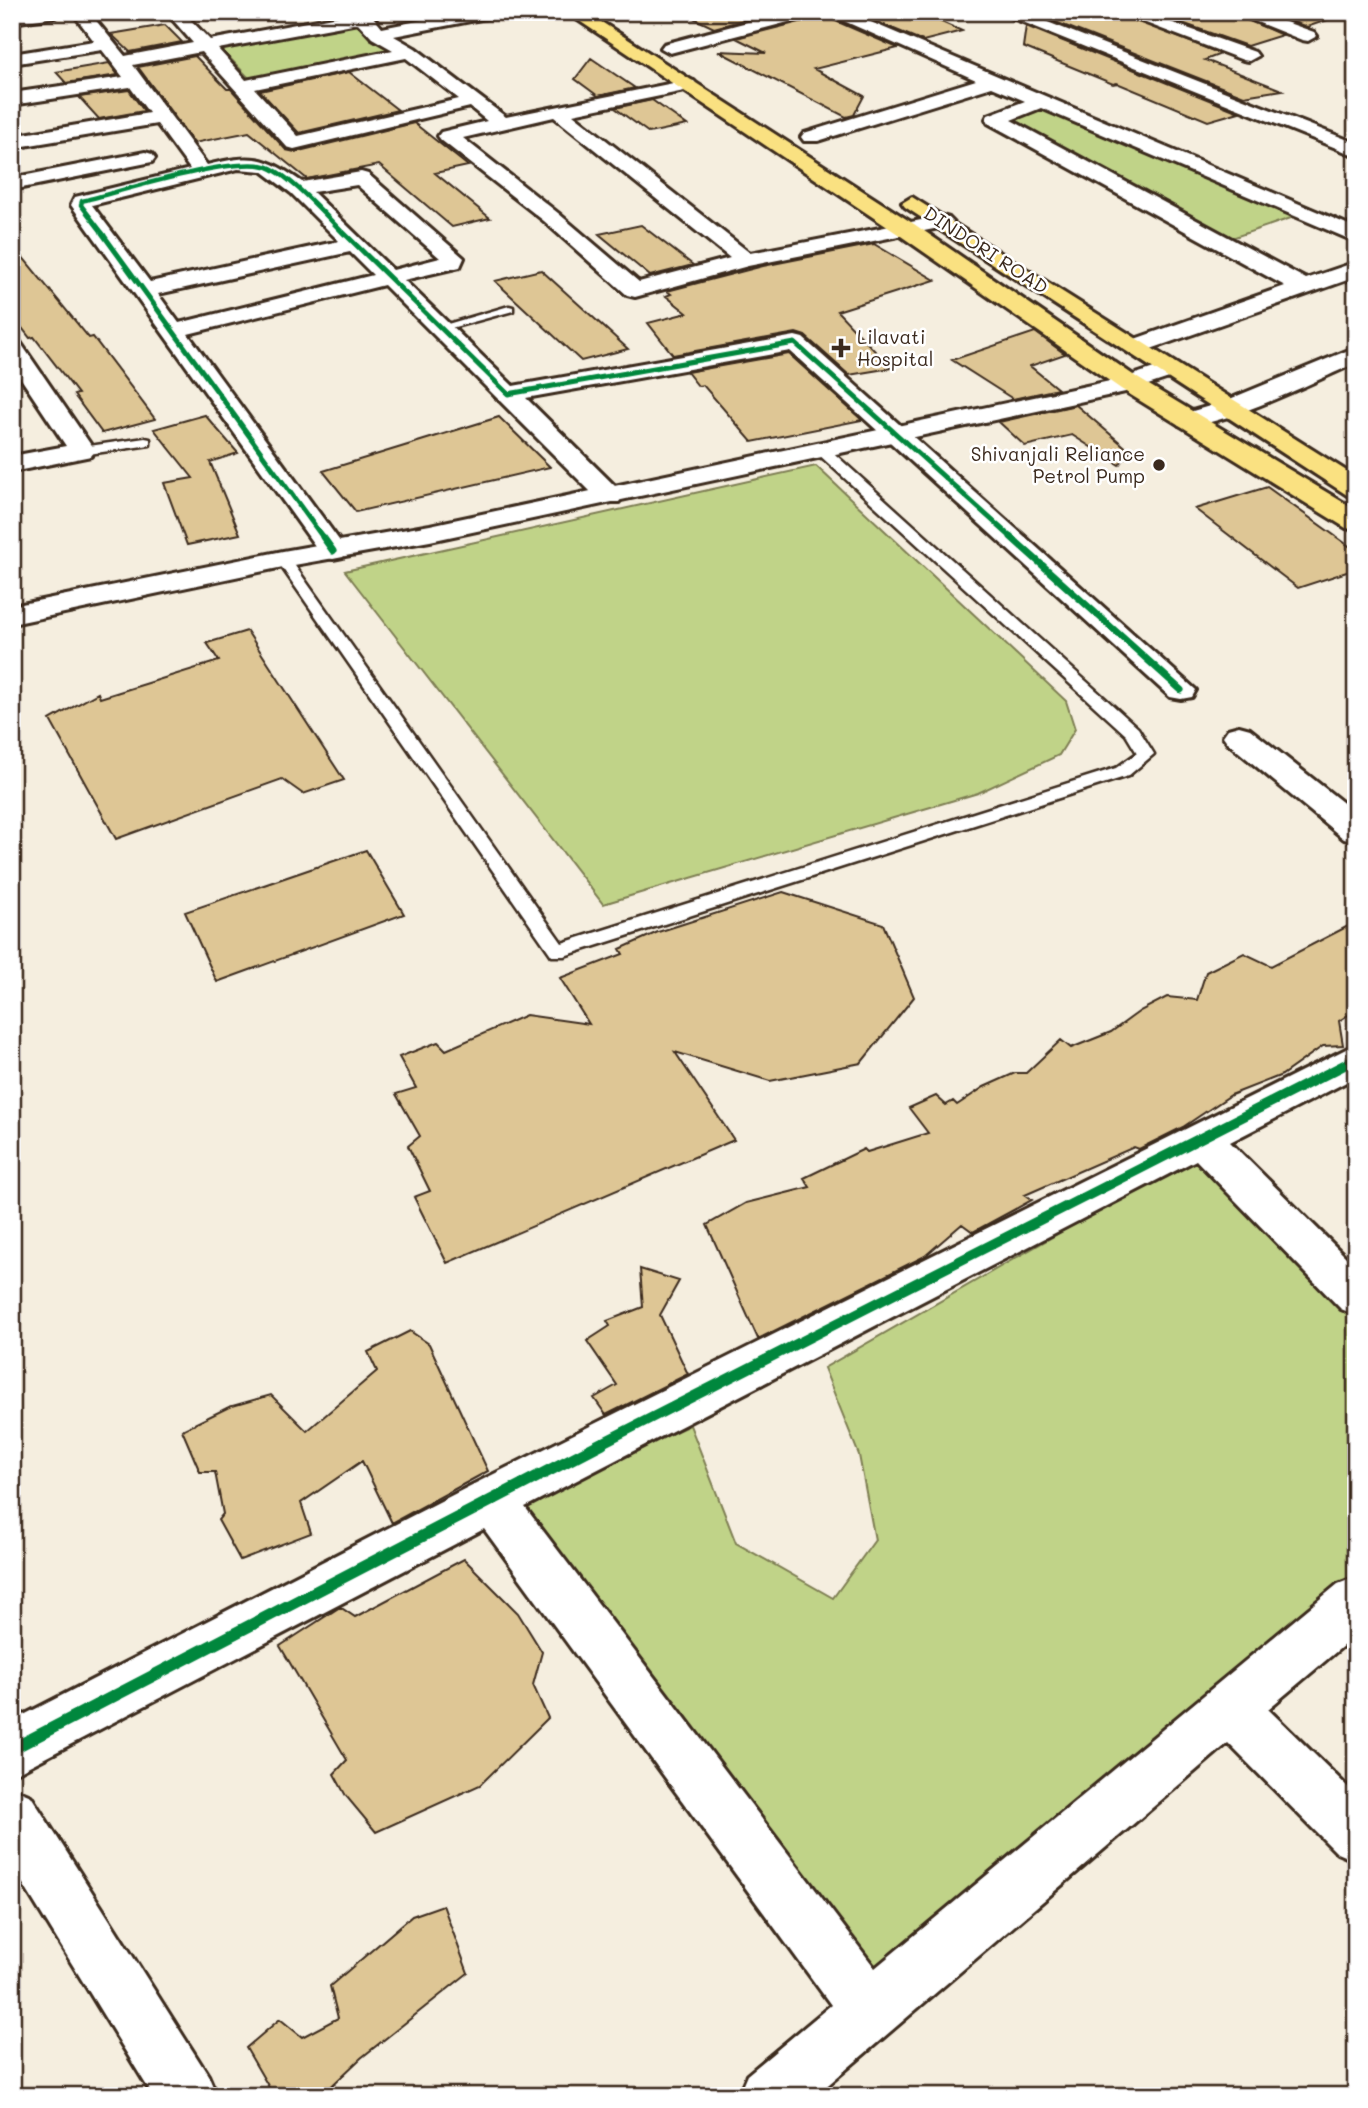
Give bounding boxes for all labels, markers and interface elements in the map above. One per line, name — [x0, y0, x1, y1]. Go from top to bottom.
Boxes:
street label: DINDORI ROAD — [919, 200, 1053, 299]
place label: Lilavati Hospital — [857, 324, 934, 371]
marker: Lilavati Hospital — [831, 338, 851, 358]
place label: Shivanjali Reliance Petrol Pump — [971, 441, 1145, 488]
marker: Shivanjali Reliance Petrol Pump — [1151, 457, 1167, 473]

